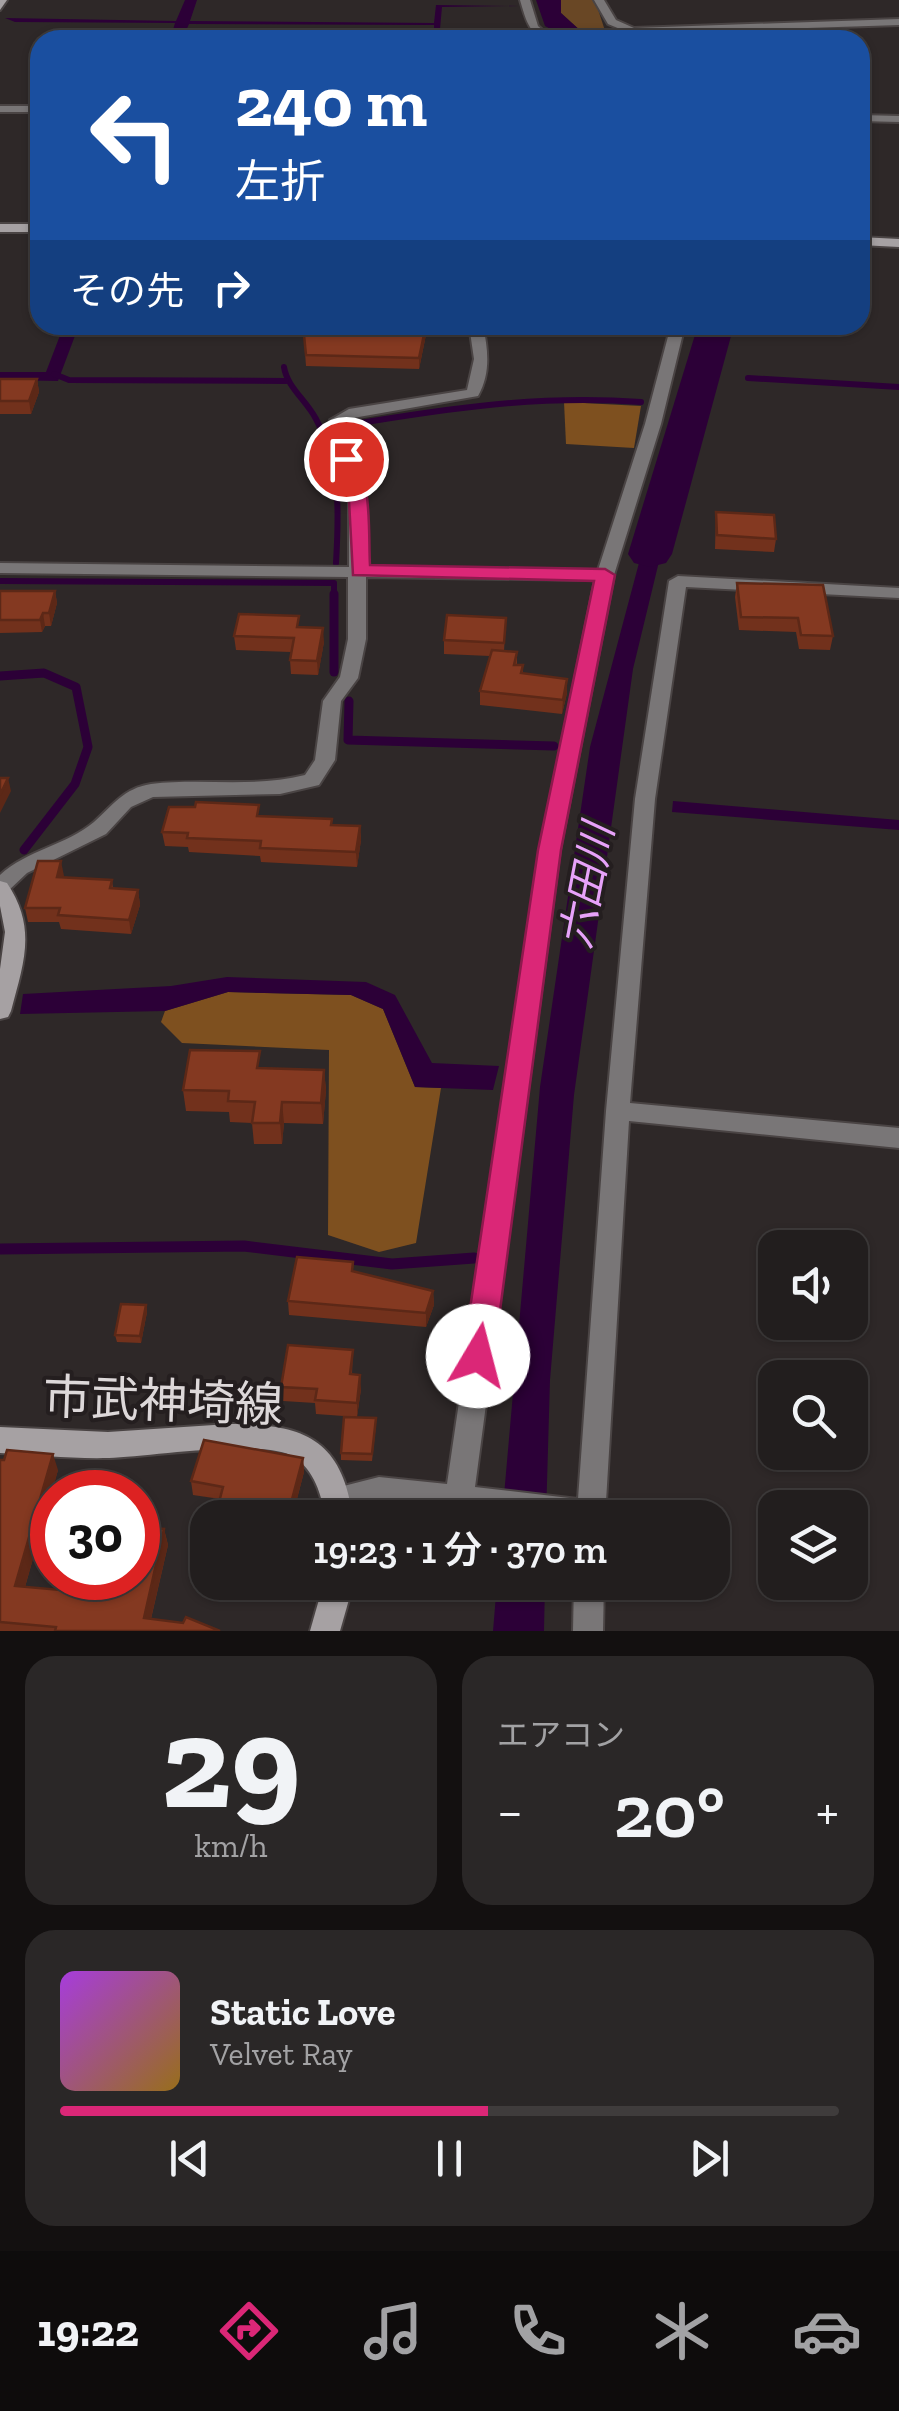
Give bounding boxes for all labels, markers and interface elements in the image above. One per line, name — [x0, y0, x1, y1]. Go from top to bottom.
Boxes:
text: 240 m — [235, 60, 427, 144]
icon: left — [70, 70, 200, 200]
text: 左折 — [235, 155, 325, 209]
icon: right — [204, 260, 259, 315]
text: その先 — [70, 268, 184, 314]
pin — [304, 417, 389, 502]
icon: arrive — [319, 432, 374, 487]
water label: 六田川 — [550, 815, 625, 953]
map controls — [758, 1230, 868, 1600]
button: sound — [758, 1230, 868, 1340]
position arrow — [426, 1304, 530, 1408]
button: search — [758, 1360, 868, 1470]
street label: 市武神埼線 — [42, 1368, 284, 1434]
speed limit sign: 30 — [30, 1470, 160, 1600]
button: layers — [758, 1490, 868, 1600]
text: 19:23 · 1 分 · 370 m — [313, 1527, 607, 1573]
text: 29 — [161, 1684, 301, 1840]
text: エアコン — [497, 1716, 625, 1754]
text: 20° — [614, 1766, 725, 1856]
text: − — [497, 1778, 523, 1844]
text: + — [816, 1778, 839, 1844]
text: km/h — [194, 1827, 268, 1865]
text: Static Love — [210, 1989, 395, 2035]
text: Velvet Ray — [210, 2035, 353, 2073]
icon: previous — [162, 2131, 217, 2186]
icon: pause — [422, 2131, 477, 2186]
icon: next — [682, 2131, 737, 2186]
icon: directions — [214, 2296, 284, 2366]
icon: music — [358, 2296, 428, 2366]
icon: phone — [503, 2296, 573, 2366]
icon: climate — [647, 2296, 717, 2366]
icon: car — [792, 2296, 862, 2366]
text: 19:22 — [37, 2304, 139, 2358]

